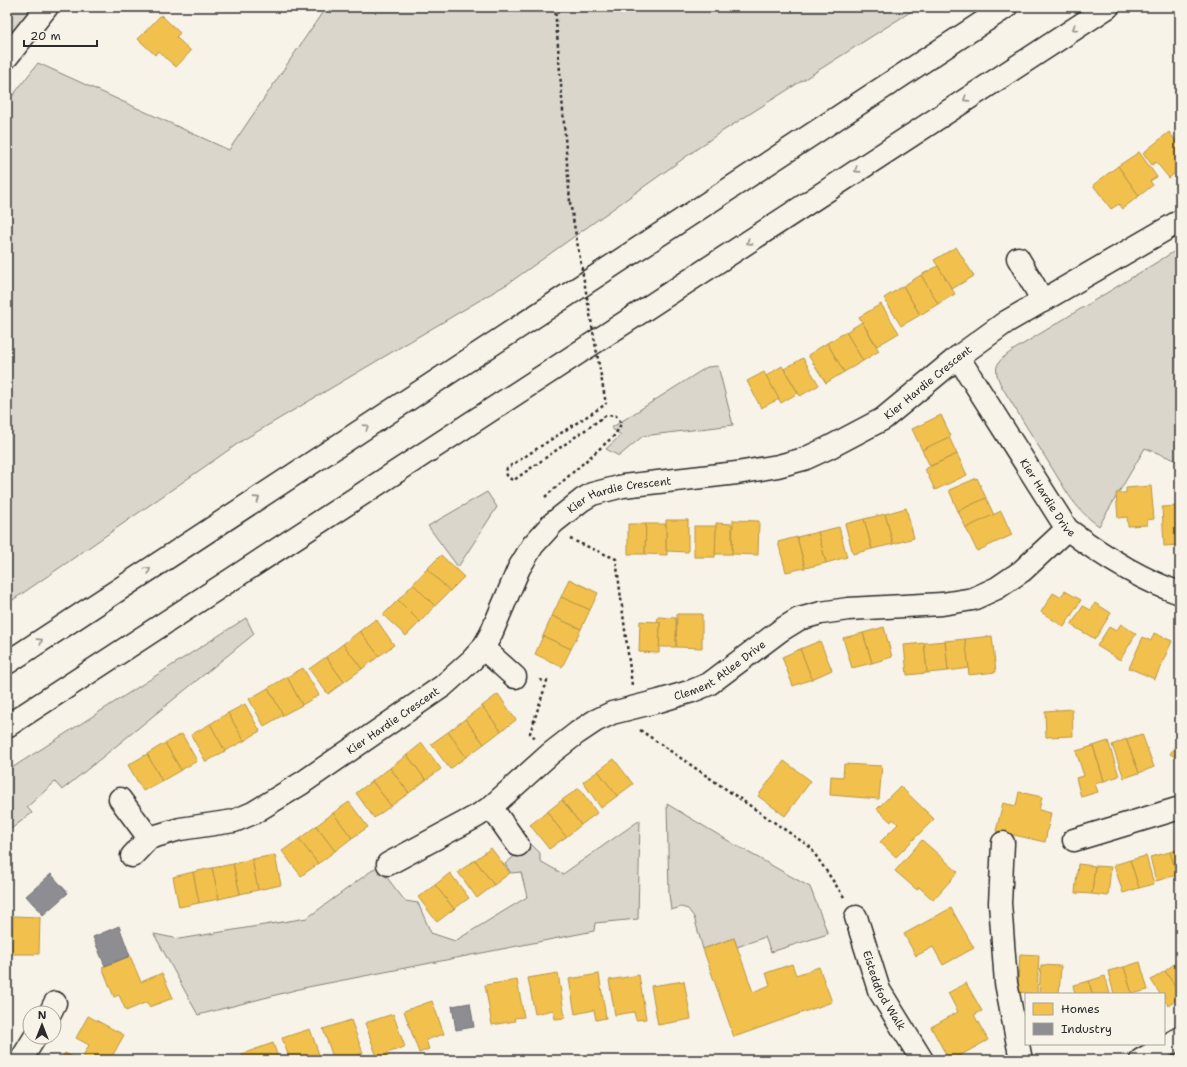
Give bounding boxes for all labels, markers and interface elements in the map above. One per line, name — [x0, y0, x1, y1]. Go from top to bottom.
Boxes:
scale bar — [24, 22, 97, 48]
one-way arrow — [1072, 23, 1079, 31]
text: 20 m — [30, 28, 61, 44]
one-way arrow — [963, 95, 970, 102]
one-way arrow — [855, 166, 862, 173]
one-way arrow — [746, 237, 753, 244]
street label: Kier Hardie Crescent — [881, 342, 975, 423]
one-way arrow — [361, 425, 368, 432]
street label: Kier Hardie Drive — [1017, 456, 1079, 540]
street label: Kier Hardie Crescent — [564, 473, 672, 517]
one-way arrow — [253, 496, 260, 504]
one-way arrow — [144, 567, 151, 575]
street label: Clement Atlee Drive — [672, 637, 769, 704]
one-way arrow — [35, 639, 42, 646]
street label: Kier Hardie Crescent — [344, 683, 442, 758]
street label: Eisteddfod Walk — [860, 949, 909, 1033]
legend — [1025, 993, 1165, 1045]
text: Homes — [1061, 1001, 1100, 1017]
north arrow — [22, 1005, 62, 1045]
text: N — [38, 1008, 47, 1023]
text: Industry — [1061, 1021, 1112, 1037]

